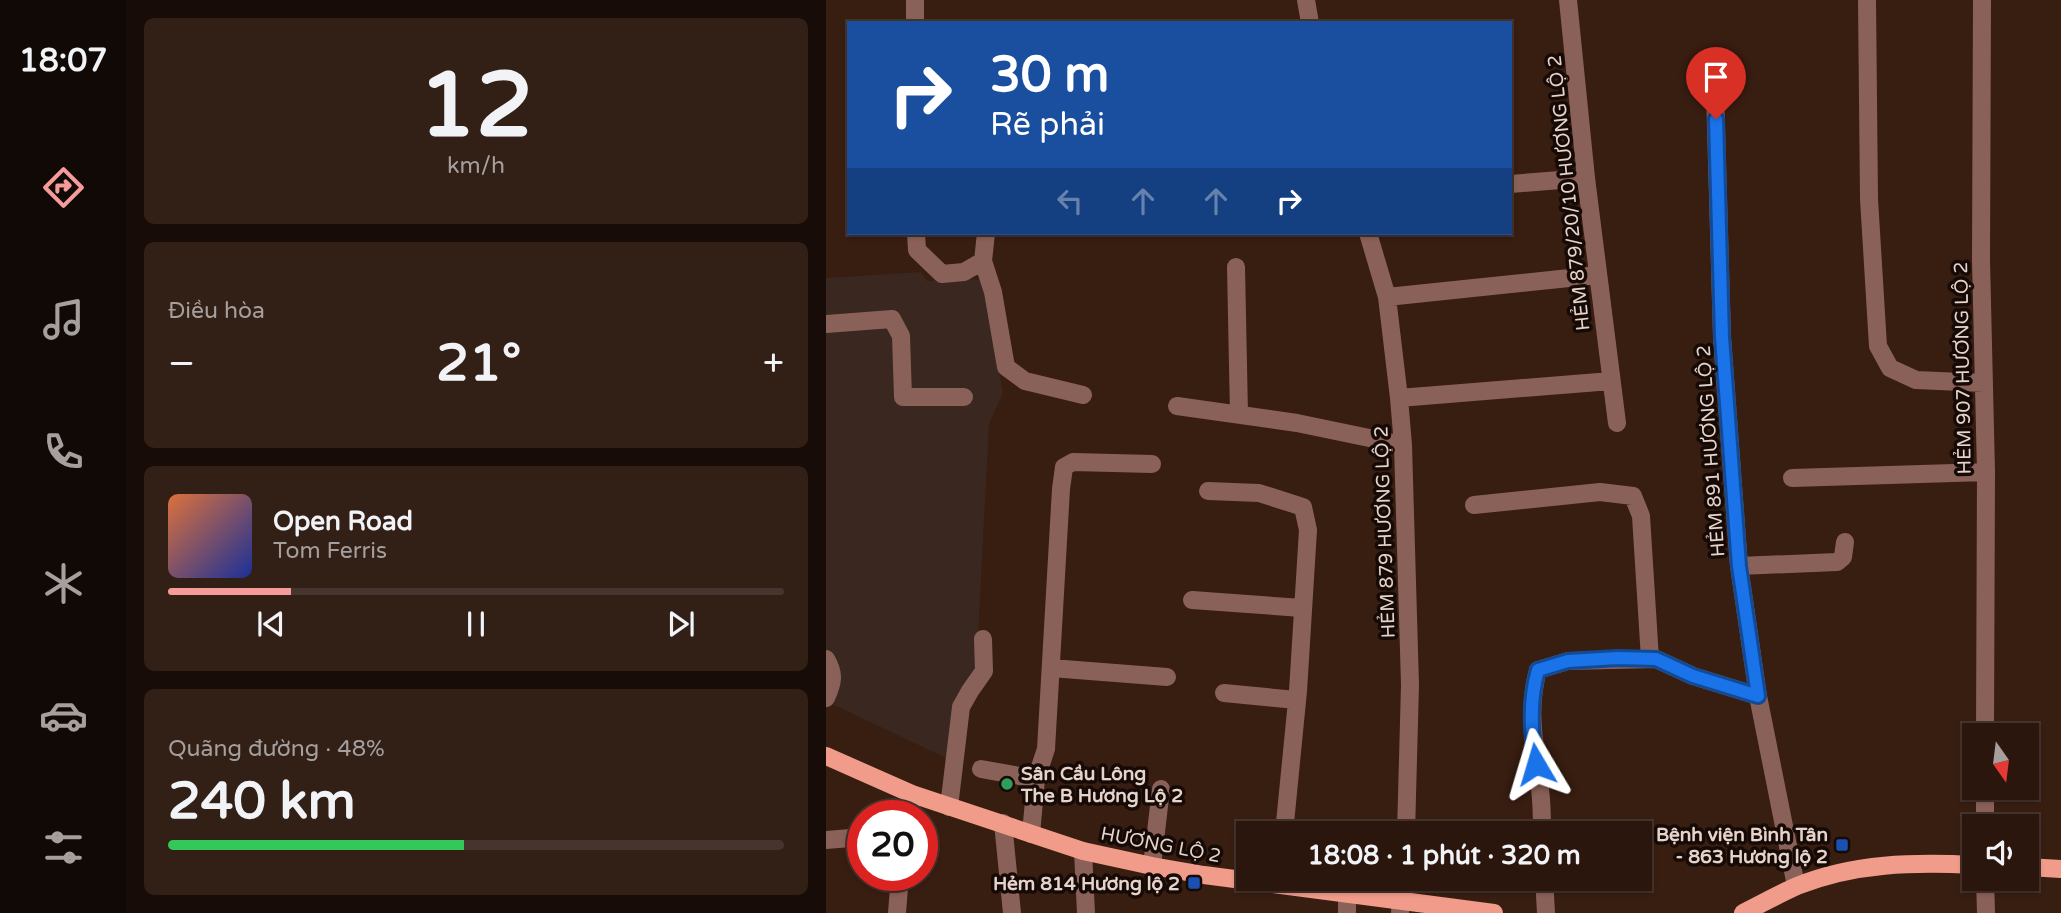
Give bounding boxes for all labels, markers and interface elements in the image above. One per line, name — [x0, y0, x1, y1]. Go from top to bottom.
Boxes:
text: 18:07 — [19, 42, 107, 80]
text: 30 m — [990, 46, 1109, 105]
pin — [1686, 47, 1746, 119]
icon: right — [875, 49, 966, 140]
text: 12 — [419, 51, 533, 161]
street label: HẺM 879/20/10 HƯƠNG LỘ 2 — [1543, 54, 1594, 332]
icon: arrive — [1697, 58, 1735, 96]
text: Rẽ phải — [990, 106, 1105, 144]
text: km/h — [447, 152, 505, 180]
icon: directions — [39, 163, 88, 212]
icon: left — [1051, 182, 1089, 220]
icon: ahead — [1124, 182, 1162, 220]
icon: ahead — [1197, 182, 1235, 220]
icon: right — [1270, 182, 1308, 220]
street label: HẺM 907 HƯƠNG LỘ 2 — [1949, 262, 1976, 474]
icon: music — [39, 295, 88, 344]
text: Điều hòa — [168, 297, 265, 325]
text: 21° — [436, 332, 521, 395]
text: − — [168, 341, 195, 387]
text: + — [763, 341, 784, 387]
street label: HẺM 891 HƯƠNG LỘ 2 — [1692, 344, 1729, 558]
street label: HẺM 879 HƯƠNG LỘ 2 — [1369, 425, 1400, 639]
icon: phone — [39, 427, 88, 476]
text: Open Road — [273, 506, 413, 537]
text: Tom Ferris — [273, 537, 387, 565]
icon: climate — [39, 559, 88, 608]
icon: previous — [252, 605, 290, 643]
icon: pause — [457, 605, 495, 643]
icon: next — [662, 605, 700, 643]
icon: car — [39, 691, 88, 740]
north arrow — [1962, 723, 2039, 800]
map controls — [1962, 723, 2039, 891]
position arrow — [1499, 727, 1573, 801]
text: Quãng đường · 48% — [168, 735, 385, 763]
place label: Sân Cầu Lông The B Hương Lộ 2 — [1020, 763, 1183, 808]
text: 240 km — [168, 770, 356, 833]
marker: Sân Cầu Lông The B Hương Lộ 2 — [999, 776, 1015, 792]
speed limit sign: 20 — [847, 800, 938, 891]
button: sound — [1962, 814, 2039, 891]
icon: filters — [39, 823, 88, 872]
street label: HƯƠNG LỘ 2 — [1099, 823, 1223, 867]
place label: Bệnh viện Bình Tân - 863 Hương lộ 2 — [1656, 824, 1828, 869]
marker: Bệnh viện Bình Tân - 863 Hương lộ 2 — [1834, 837, 1850, 853]
text: 18:08 · 1 phút · 320 m — [1307, 840, 1581, 871]
place label: Hẻm 814 Hương lộ 2 — [993, 873, 1180, 896]
marker: Hẻm 814 Hương lộ 2 — [1186, 875, 1202, 891]

